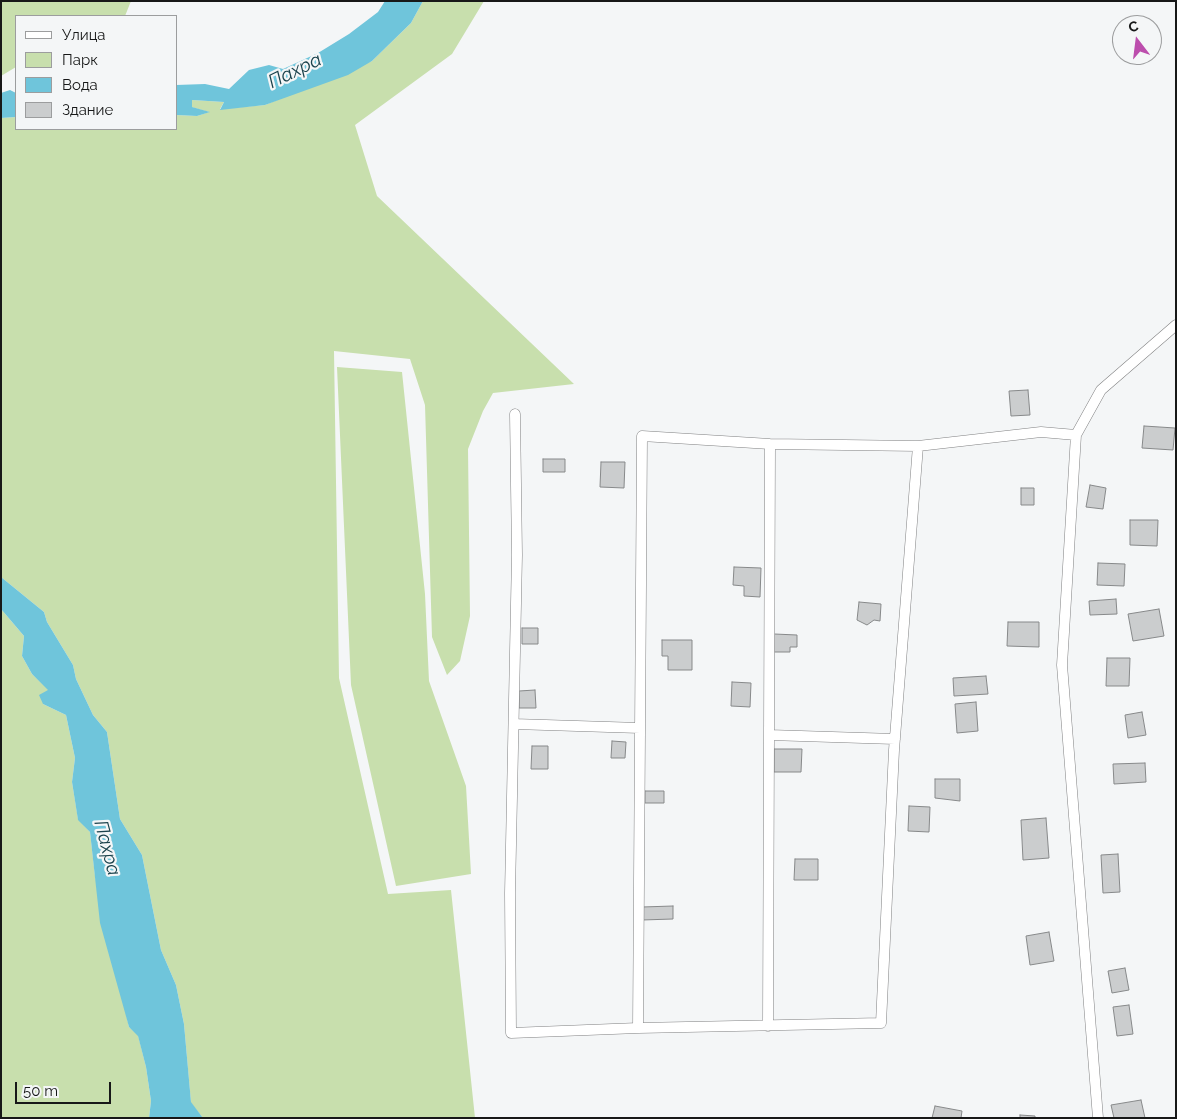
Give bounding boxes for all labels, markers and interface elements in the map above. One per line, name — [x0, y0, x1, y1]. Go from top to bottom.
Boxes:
legend — [15, 15, 178, 130]
north arrow — [1112, 15, 1162, 65]
text: С — [1127, 18, 1140, 35]
text: Улица — [62, 26, 106, 44]
water label: Пахра — [265, 48, 325, 94]
text: Парк — [62, 51, 98, 69]
text: Вода — [62, 76, 98, 94]
text: Здание — [62, 101, 113, 119]
water label: Пахра — [89, 818, 125, 878]
scale bar — [18, 1072, 114, 1104]
text: 50 m — [23, 1082, 58, 1100]

